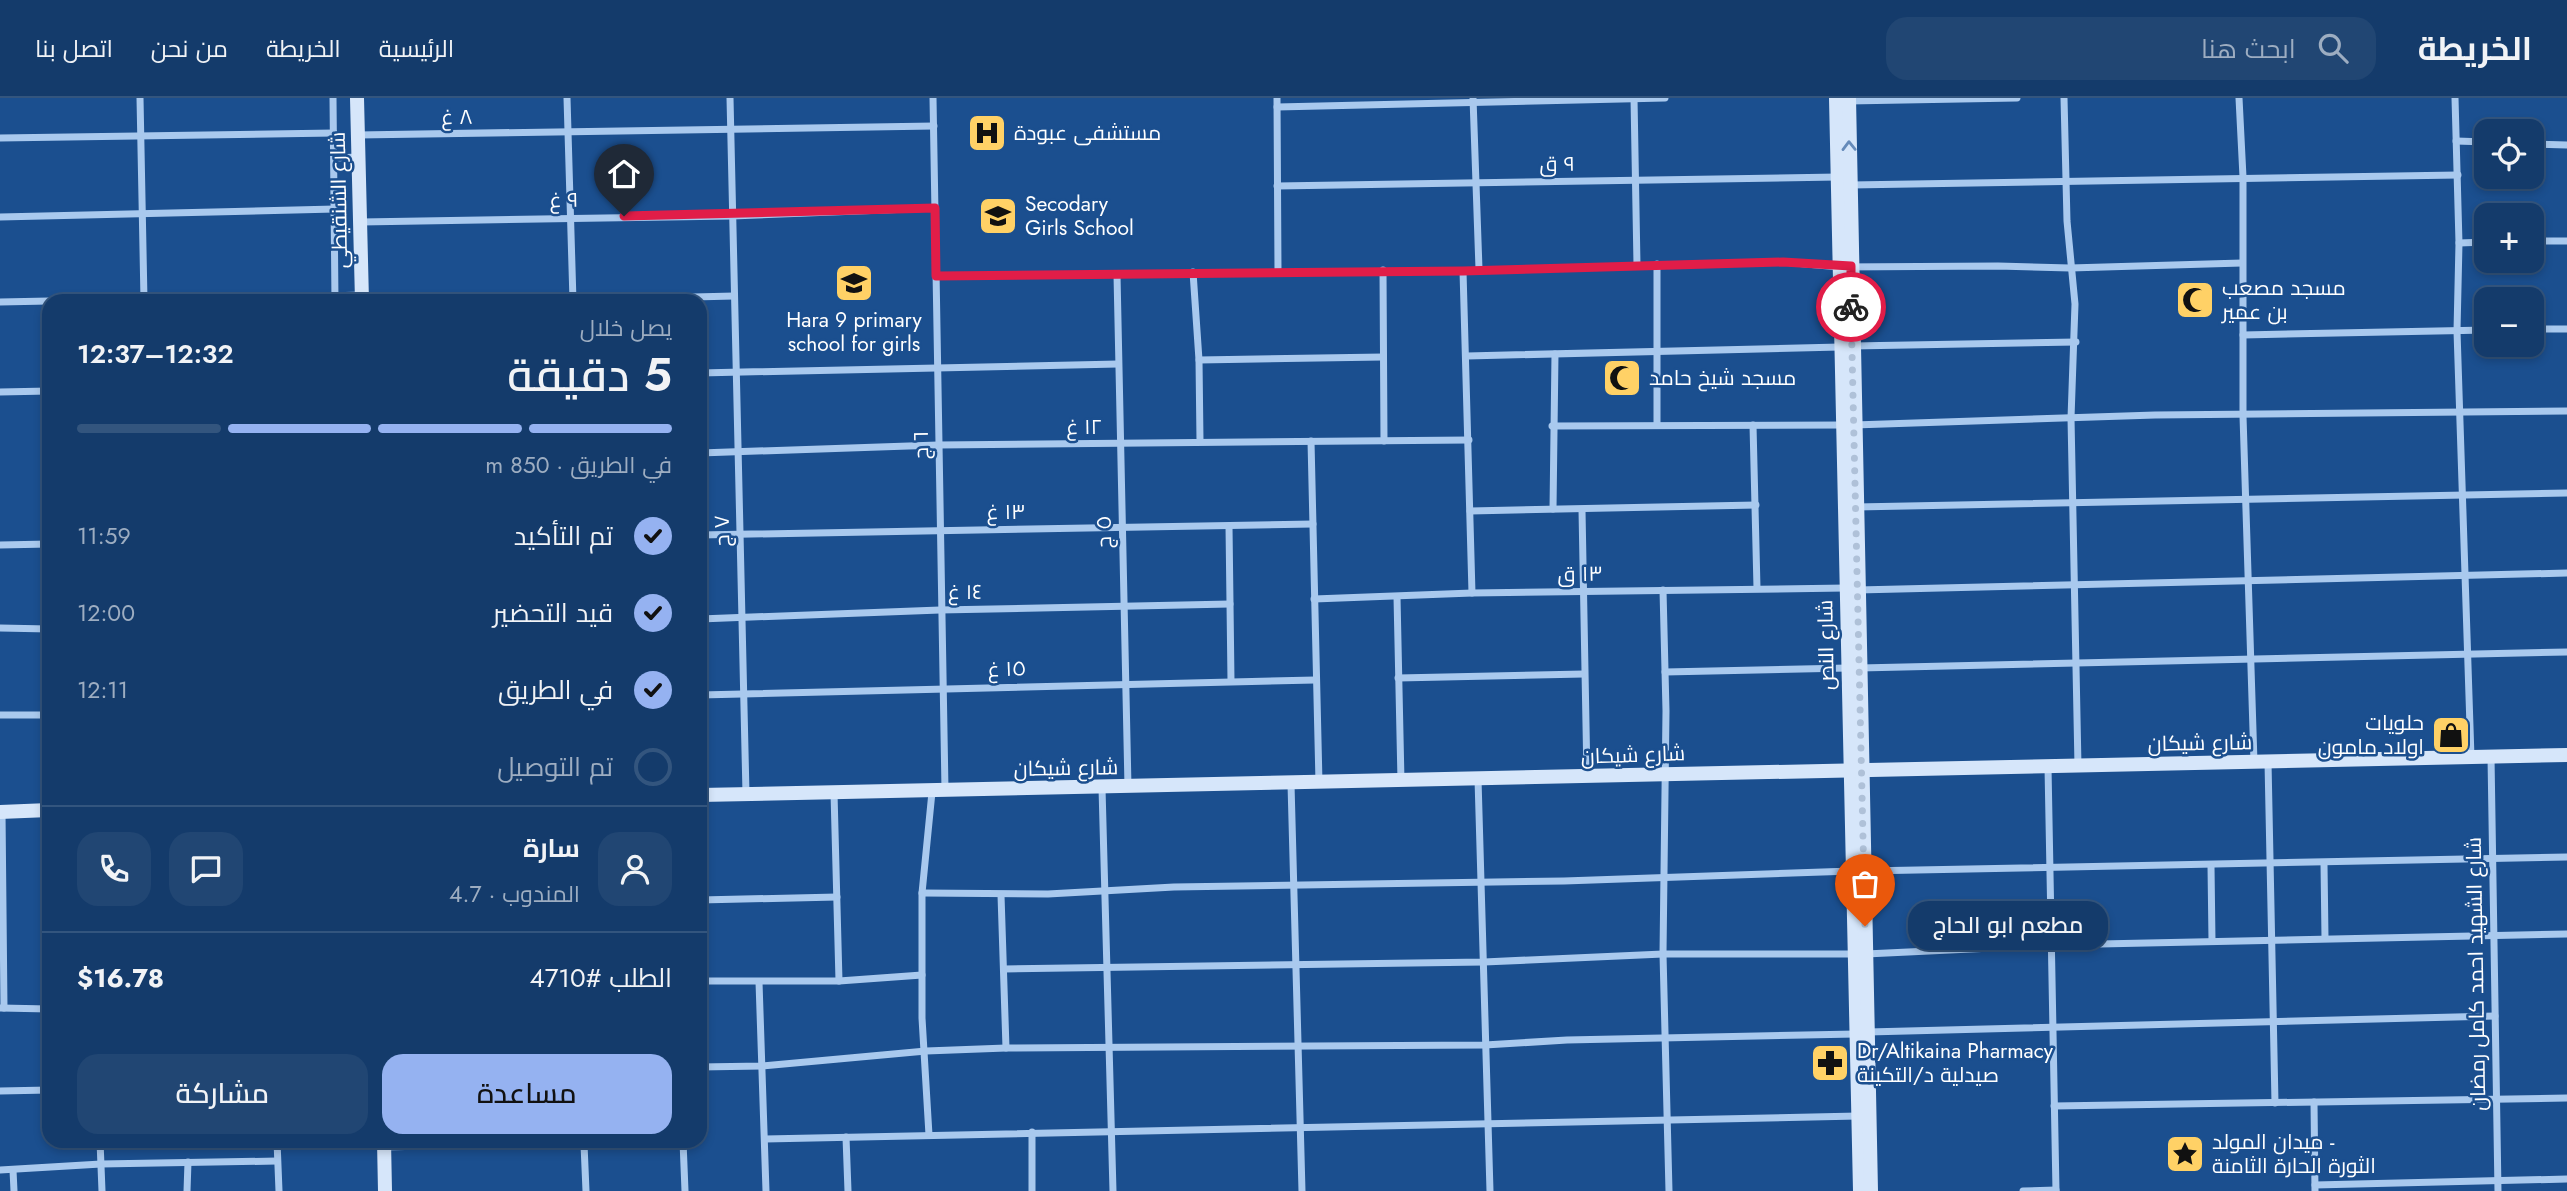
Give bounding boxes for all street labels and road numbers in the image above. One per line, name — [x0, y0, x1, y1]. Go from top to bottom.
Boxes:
street label: ٨ غ — [441, 102, 473, 132]
street label: شارع الشنقيطي — [323, 131, 356, 269]
street label: ٩ ق — [1539, 149, 1575, 179]
street label: ٩ غ — [549, 185, 579, 215]
street label: ١٢ غ — [1066, 412, 1102, 442]
street label: ٦ ج — [906, 430, 936, 460]
street label: ١٣ غ — [986, 497, 1026, 527]
street label: ٧ ج — [706, 515, 738, 547]
street label: ٥ ج — [1089, 515, 1119, 549]
street label: ١٣ ق — [1557, 559, 1603, 589]
street label: ١٤ غ — [948, 577, 982, 607]
street label: شارع النص — [1810, 600, 1842, 690]
street label: ١٥ غ — [987, 653, 1027, 685]
street label: شارع شيكان — [2147, 727, 2253, 759]
street label: شارع شيكان — [1580, 738, 1686, 772]
street label: شارع شيكان — [1013, 752, 1119, 784]
street label: شارع الشهيد احمد كامل رمضان — [2459, 837, 2493, 1111]

